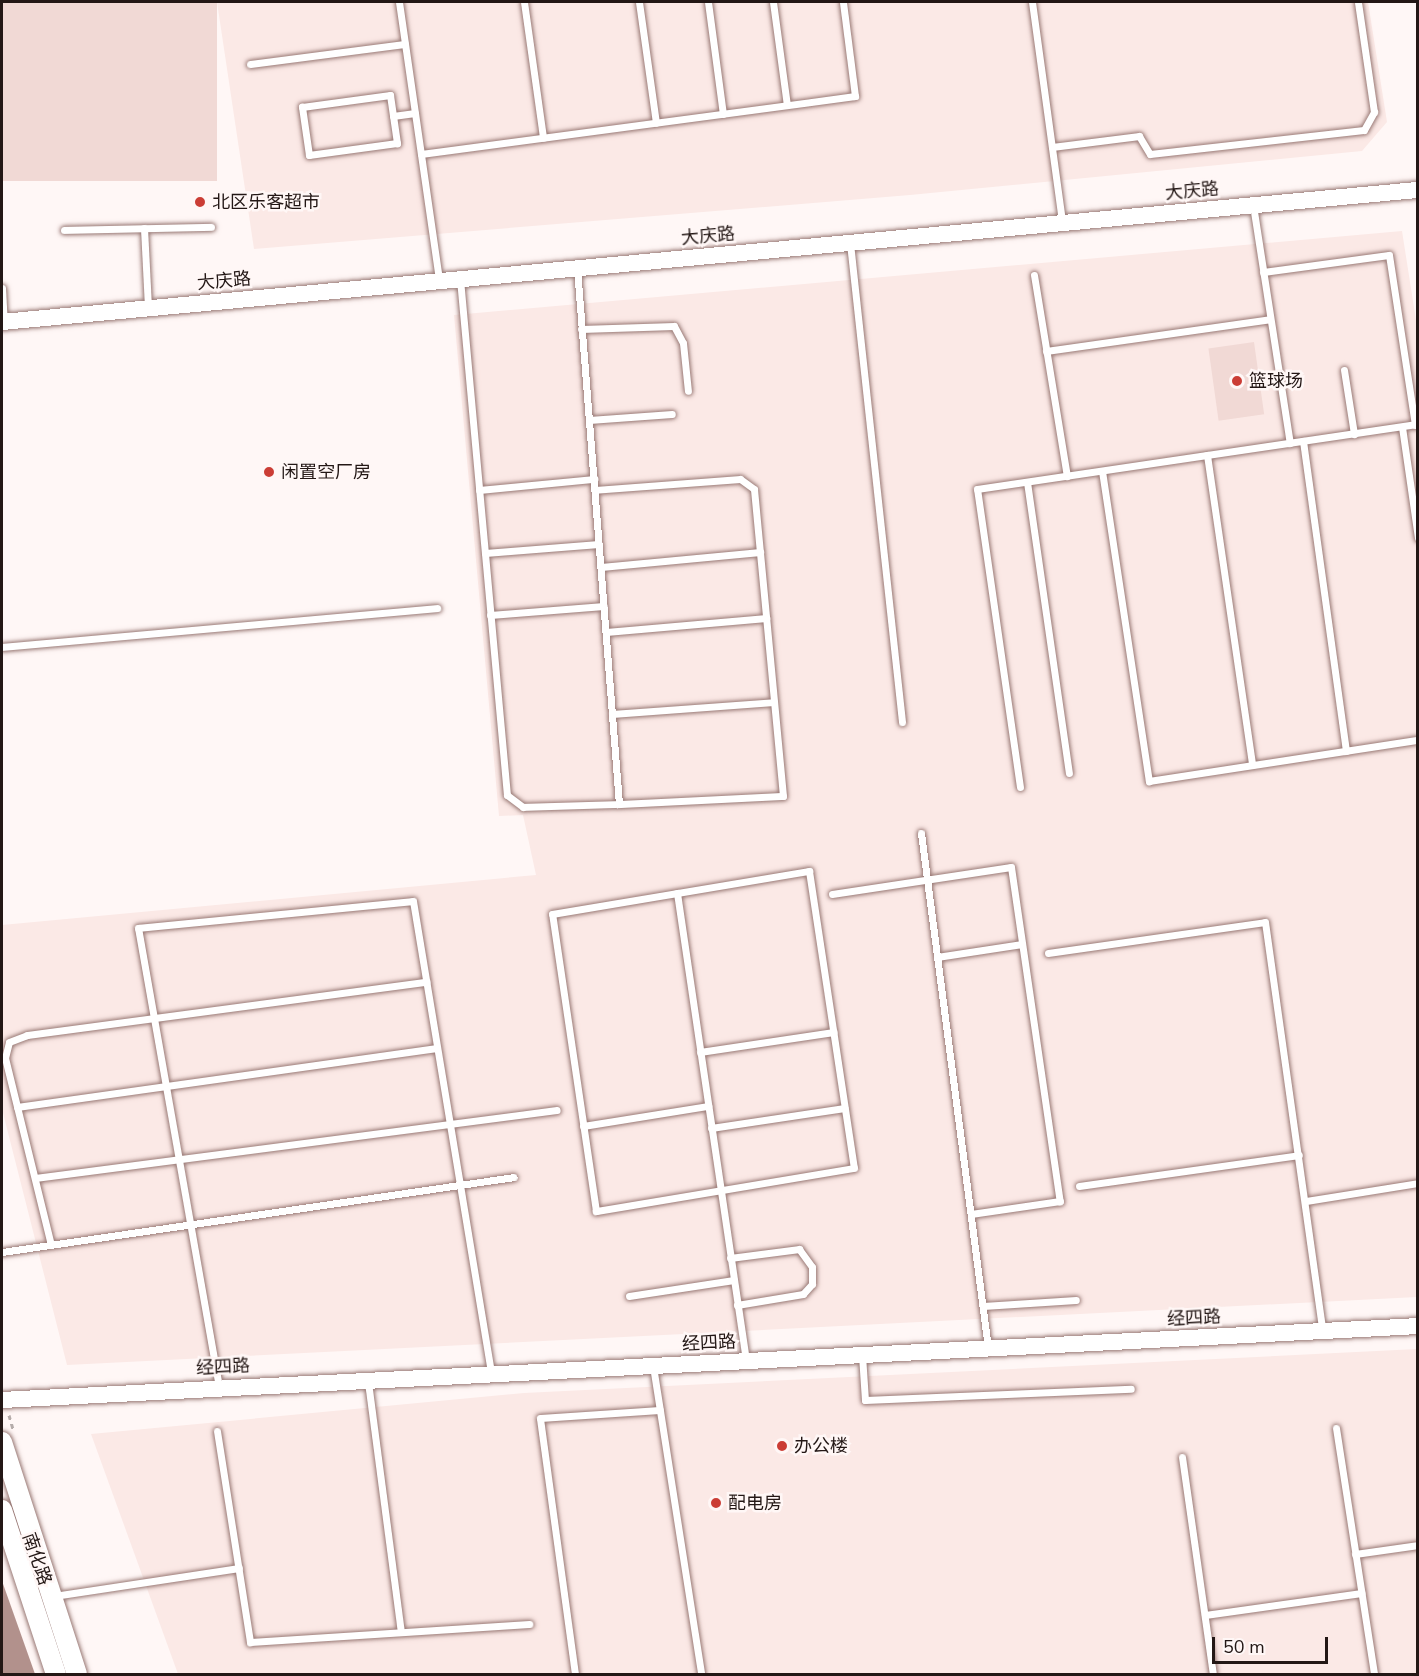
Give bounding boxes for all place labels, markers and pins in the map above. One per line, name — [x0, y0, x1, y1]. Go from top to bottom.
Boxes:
place label: 北区乐客超市 — [212, 191, 320, 213]
marker: 北区乐客超市 — [193, 195, 207, 209]
place label: 篮球场 — [1249, 370, 1303, 392]
marker: 篮球场 — [1230, 374, 1244, 388]
place label: 闲置空厂房 — [281, 461, 371, 483]
marker: 闲置空厂房 — [262, 465, 276, 479]
place label: 办公楼 — [794, 1435, 848, 1457]
marker: 办公楼 — [775, 1439, 789, 1453]
place label: 配电房 — [728, 1492, 782, 1514]
marker: 配电房 — [709, 1496, 723, 1510]

